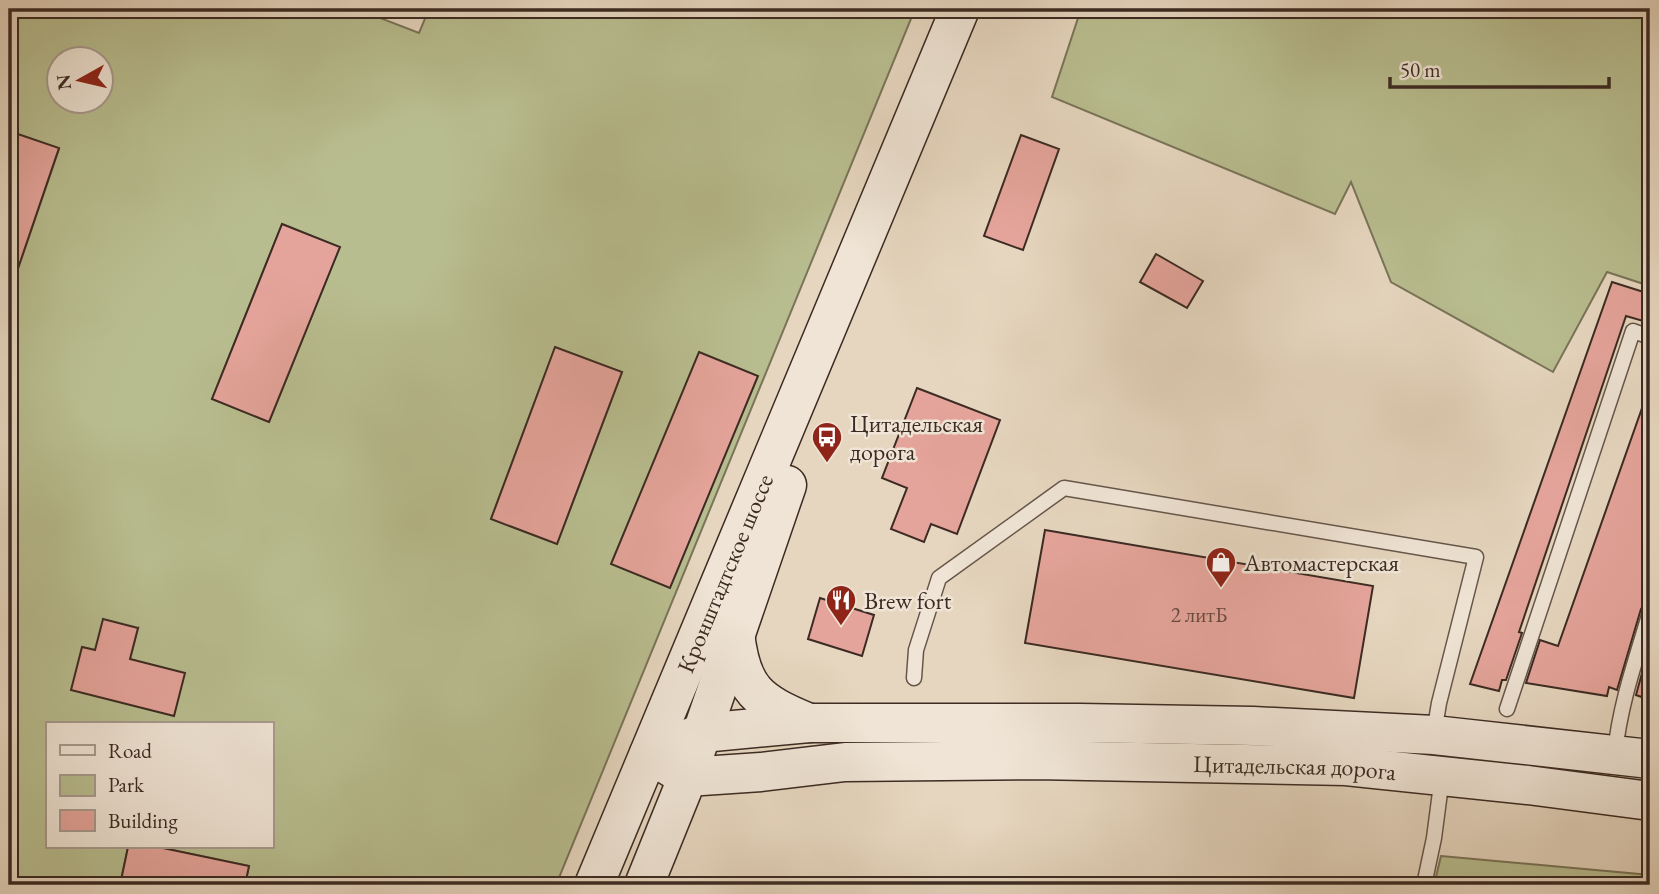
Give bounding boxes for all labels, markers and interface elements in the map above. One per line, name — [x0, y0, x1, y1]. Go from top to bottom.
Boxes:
north arrow — [46, 46, 116, 116]
scale bar — [1390, 46, 1608, 90]
text: 50 m — [1400, 56, 1441, 83]
text: N — [50, 72, 77, 92]
place label: Цитадельская дорога — [850, 408, 983, 467]
bus stop icon: Цитадельская дорога — [810, 420, 844, 464]
street label: Кронштадтское шоссе — [669, 469, 780, 677]
shop icon: Автомастерская — [1204, 545, 1238, 589]
place label: Автомастерская — [1243, 547, 1399, 578]
restaurant icon: Brew fort — [824, 583, 858, 627]
place label: Brew fort — [864, 585, 952, 616]
house number: 2 литБ — [1171, 601, 1227, 628]
legend — [46, 722, 273, 848]
text: Road — [108, 737, 152, 764]
street label: Цитадельская дорога — [1193, 748, 1398, 787]
text: Park — [108, 771, 145, 798]
text: Building — [108, 807, 178, 834]

